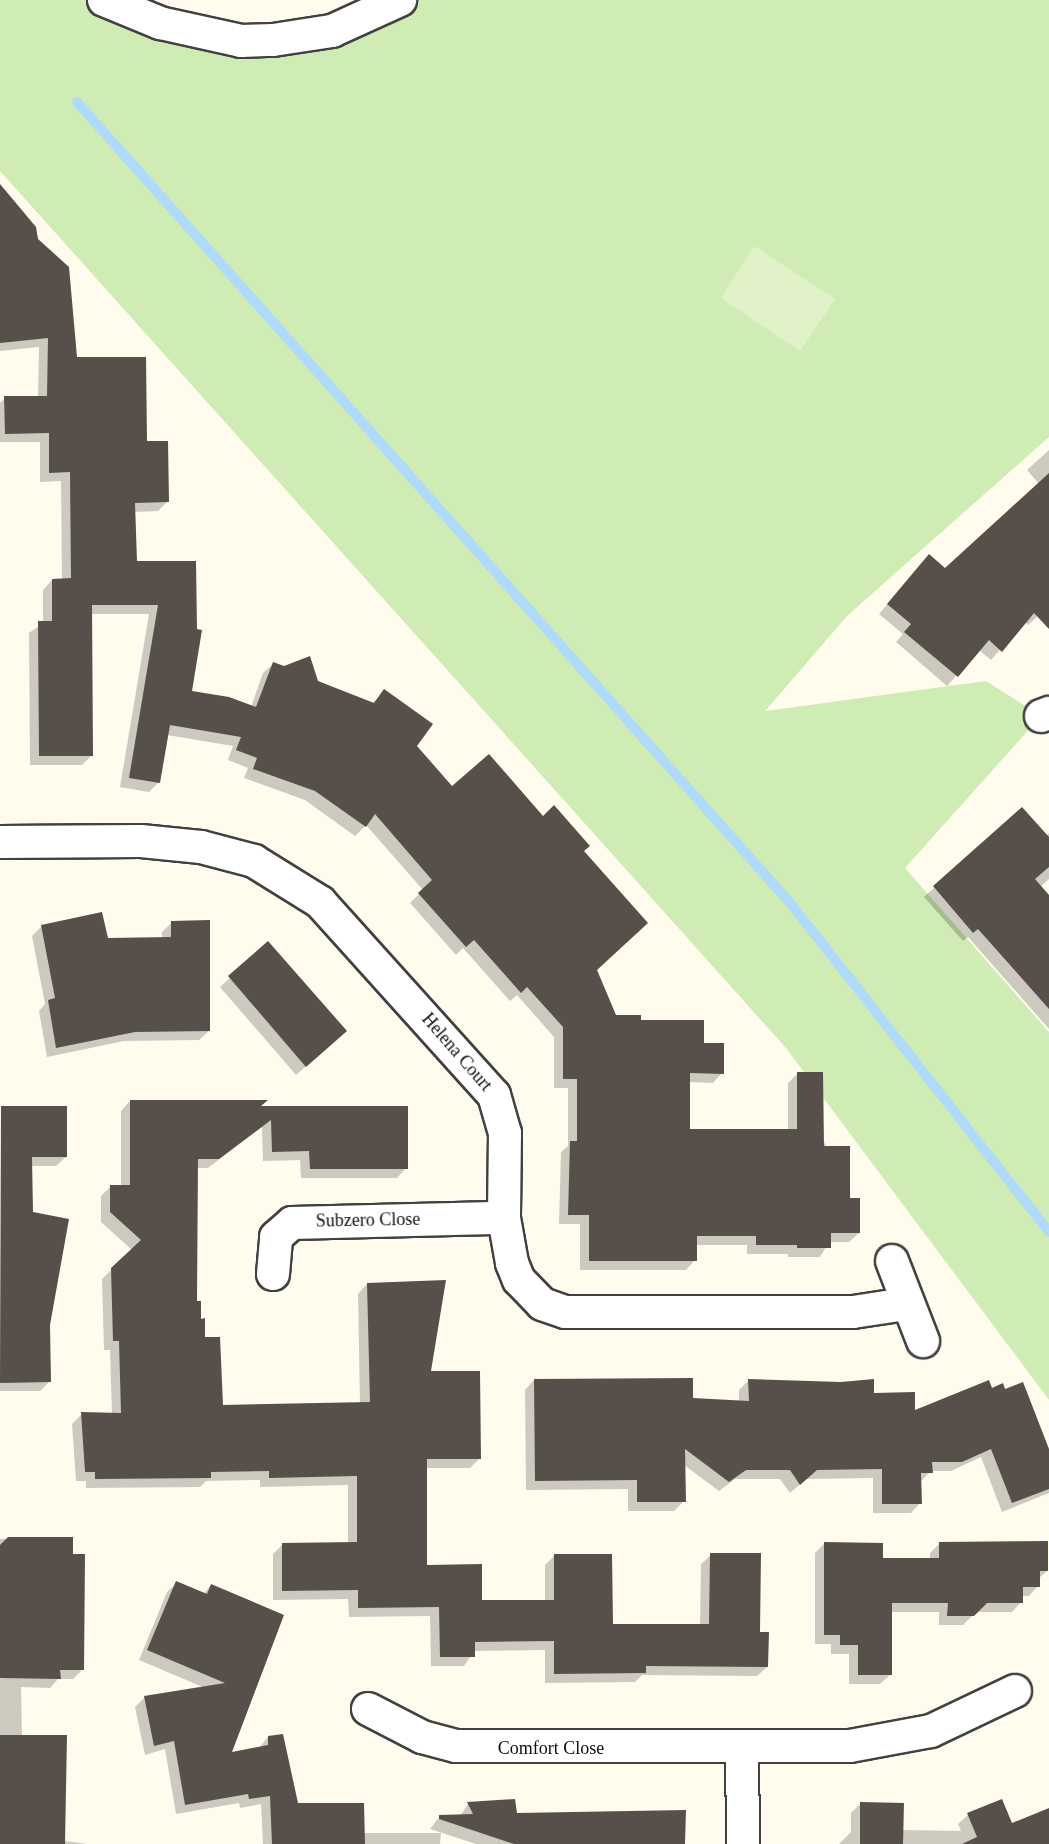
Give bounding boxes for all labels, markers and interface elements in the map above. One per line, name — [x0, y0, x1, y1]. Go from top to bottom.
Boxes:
street label: Helena Court — [417, 1009, 497, 1095]
street label: Subzero Close — [316, 1208, 420, 1232]
street label: Comfort Close — [498, 1737, 604, 1759]

